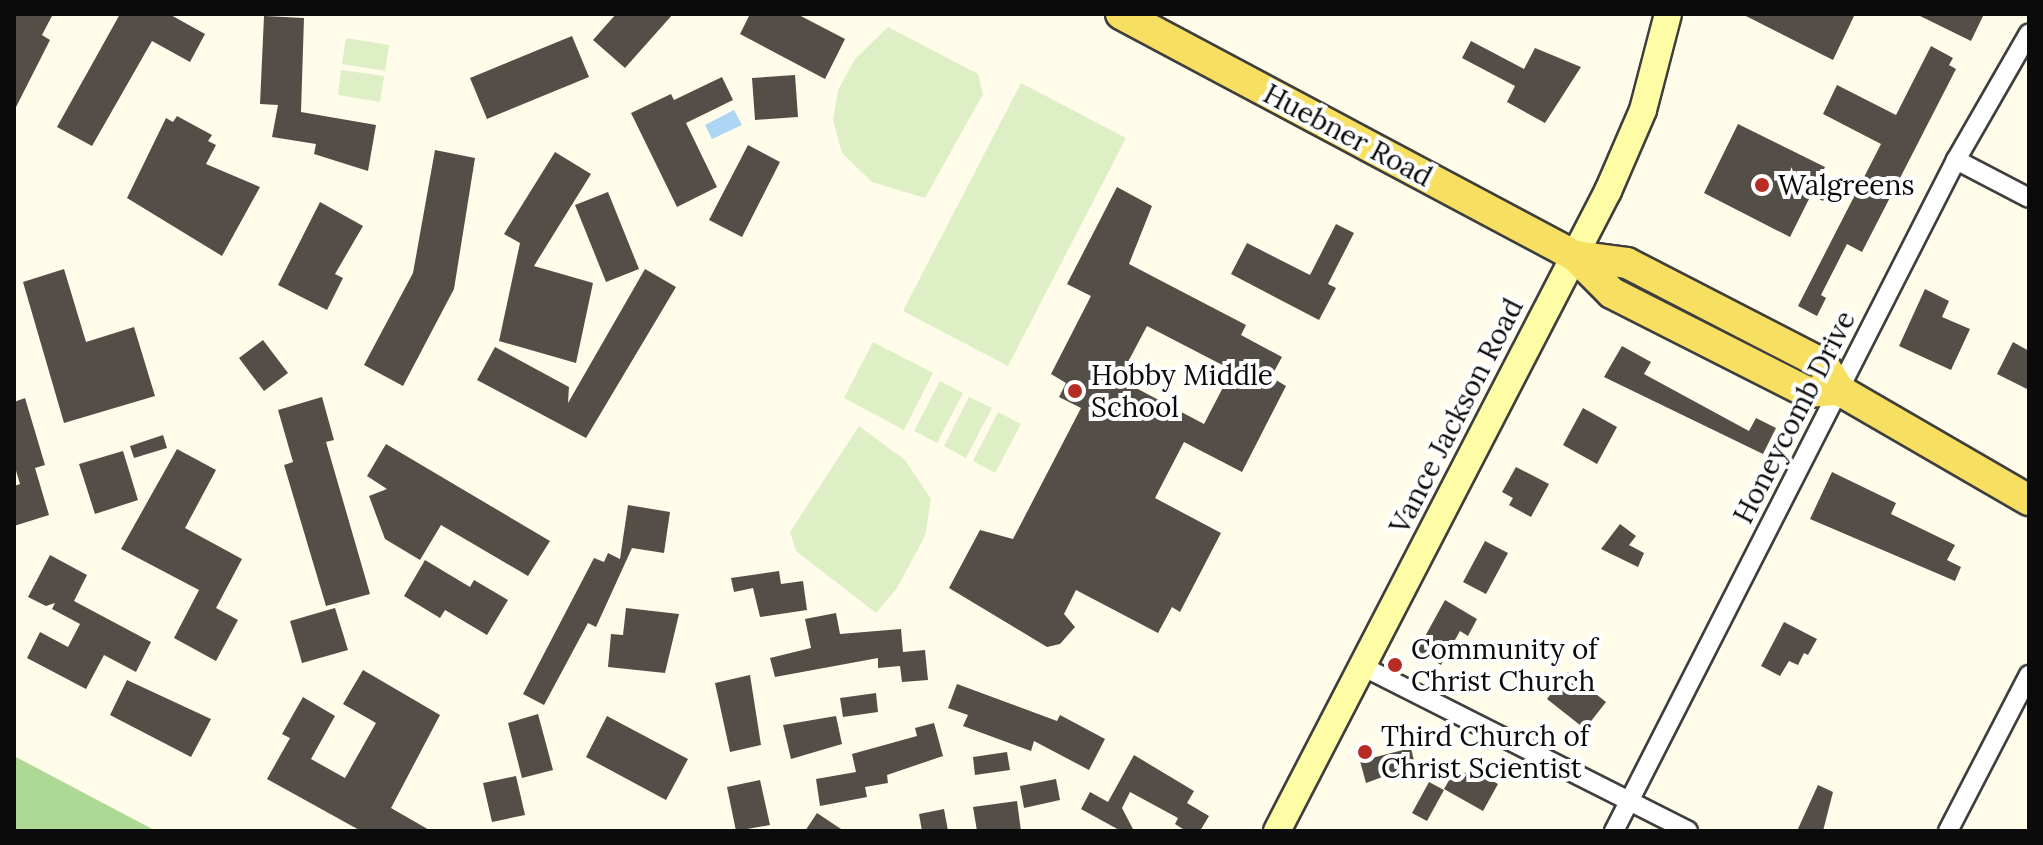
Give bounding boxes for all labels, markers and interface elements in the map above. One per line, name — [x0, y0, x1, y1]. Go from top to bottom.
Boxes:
street label: Huebner Road — [1258, 76, 1438, 194]
place label: Walgreens — [1778, 168, 1914, 202]
marker: Walgreens — [1753, 176, 1771, 194]
street label: Vance Jackson Road — [1382, 293, 1530, 539]
street label: Honeycomb Drive — [1726, 305, 1862, 529]
place label: Hobby Middle School — [1091, 358, 1273, 424]
marker: Hobby Middle School — [1066, 382, 1084, 400]
place label: Community of Christ Church — [1411, 632, 1598, 698]
marker: Community of Christ Church — [1386, 656, 1404, 674]
place label: Third Church of Christ Scientist — [1381, 719, 1589, 785]
marker: Third Church of Christ Scientist — [1356, 743, 1374, 761]

